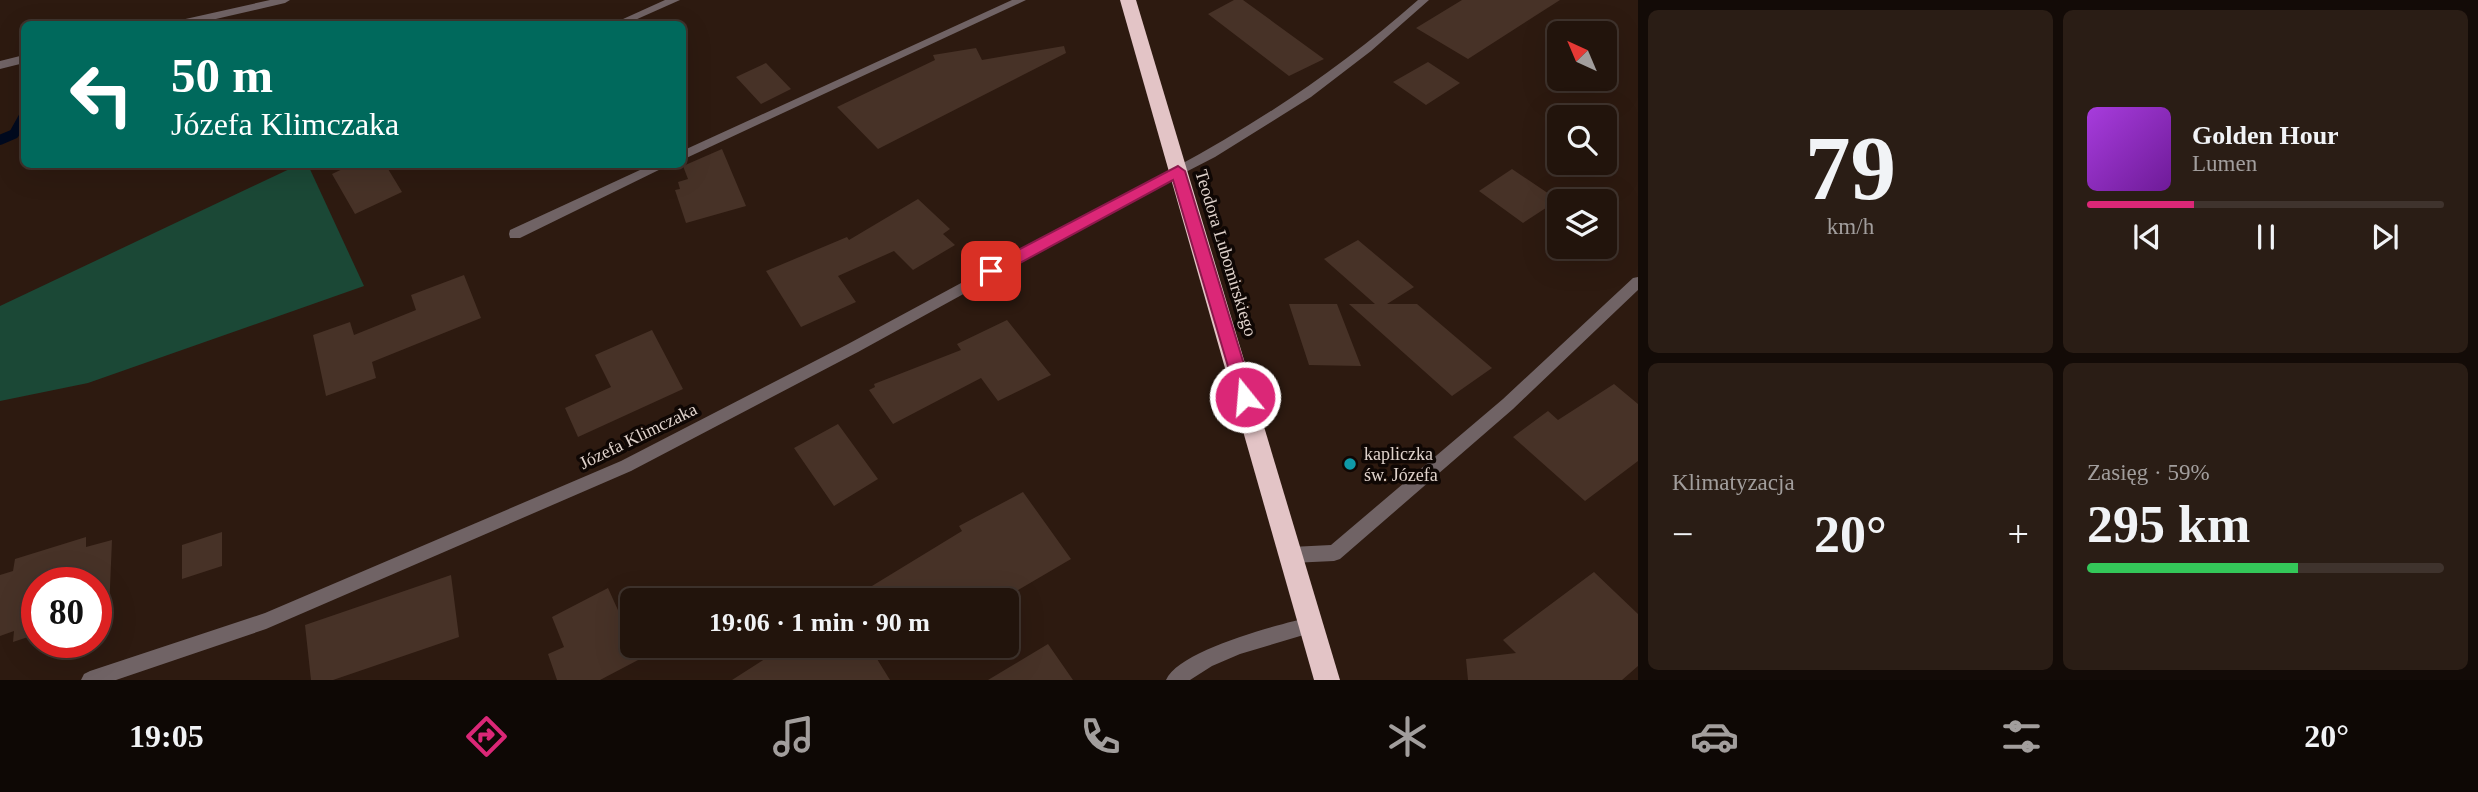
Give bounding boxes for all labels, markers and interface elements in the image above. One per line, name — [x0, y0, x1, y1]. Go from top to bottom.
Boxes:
north arrow — [1547, 21, 1617, 91]
map controls — [1547, 21, 1617, 259]
text: 50 m — [171, 48, 273, 103]
icon: left — [56, 49, 147, 140]
button: search — [1547, 105, 1617, 175]
text: Józefa Klimczaka — [171, 106, 399, 142]
text: 79 — [1805, 118, 1896, 219]
text: Golden Hour — [2192, 121, 2339, 150]
text: Lumen — [2192, 151, 2257, 176]
street label: Teodora Lubomirskiego — [1191, 167, 1261, 339]
button: layers — [1547, 189, 1617, 259]
text: km/h — [1827, 214, 1874, 239]
icon: previous — [2128, 218, 2166, 256]
icon: pause — [2247, 218, 2285, 256]
icon: next — [2366, 218, 2404, 256]
pin — [961, 241, 1021, 301]
icon: arrive — [972, 252, 1010, 290]
position arrow — [1208, 360, 1282, 434]
street label: Józefa Klimczaka — [576, 399, 700, 473]
place label: kapliczka św. Józefa — [1364, 444, 1438, 485]
marker: kapliczka św. Józefa — [1342, 456, 1358, 472]
text: Zasięg · 59% — [2087, 460, 2210, 485]
text: Klimatyzacja — [1672, 470, 1795, 495]
text: 295 km — [2087, 496, 2250, 553]
text: 20° — [1814, 506, 1887, 563]
text: − — [1672, 513, 1693, 555]
text: + — [2008, 513, 2029, 555]
speed limit sign: 80 — [21, 567, 112, 658]
text: 19:06 · 1 min · 90 m — [709, 608, 930, 637]
icon: directions — [462, 712, 511, 761]
icon: music — [769, 712, 818, 761]
icon: phone — [1076, 712, 1125, 761]
icon: climate — [1383, 712, 1432, 761]
icon: car — [1690, 712, 1739, 761]
icon: filters — [1997, 712, 2046, 761]
text: 19:05 — [129, 718, 204, 754]
text: 20° — [2304, 718, 2349, 754]

